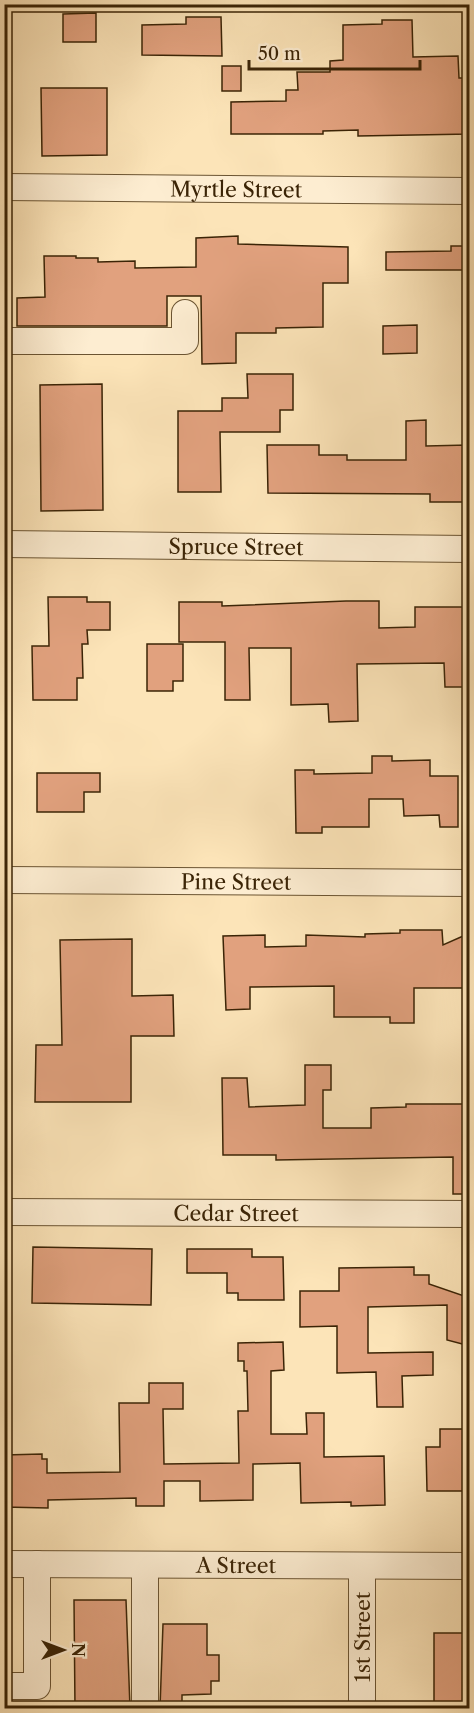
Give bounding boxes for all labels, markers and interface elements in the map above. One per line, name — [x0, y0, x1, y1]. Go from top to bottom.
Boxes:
scale bar — [249, 33, 420, 71]
text: 50 m — [258, 43, 301, 65]
street label: Myrtle Street — [170, 176, 303, 202]
street label: Spruce Street — [168, 533, 304, 560]
street label: Pine Street — [181, 869, 292, 894]
street label: Cedar Street — [173, 1200, 299, 1226]
street label: A Street — [195, 1552, 277, 1578]
street label: 1st Street — [350, 1591, 375, 1682]
north arrow — [33, 1620, 93, 1680]
text: N — [68, 1643, 88, 1657]

